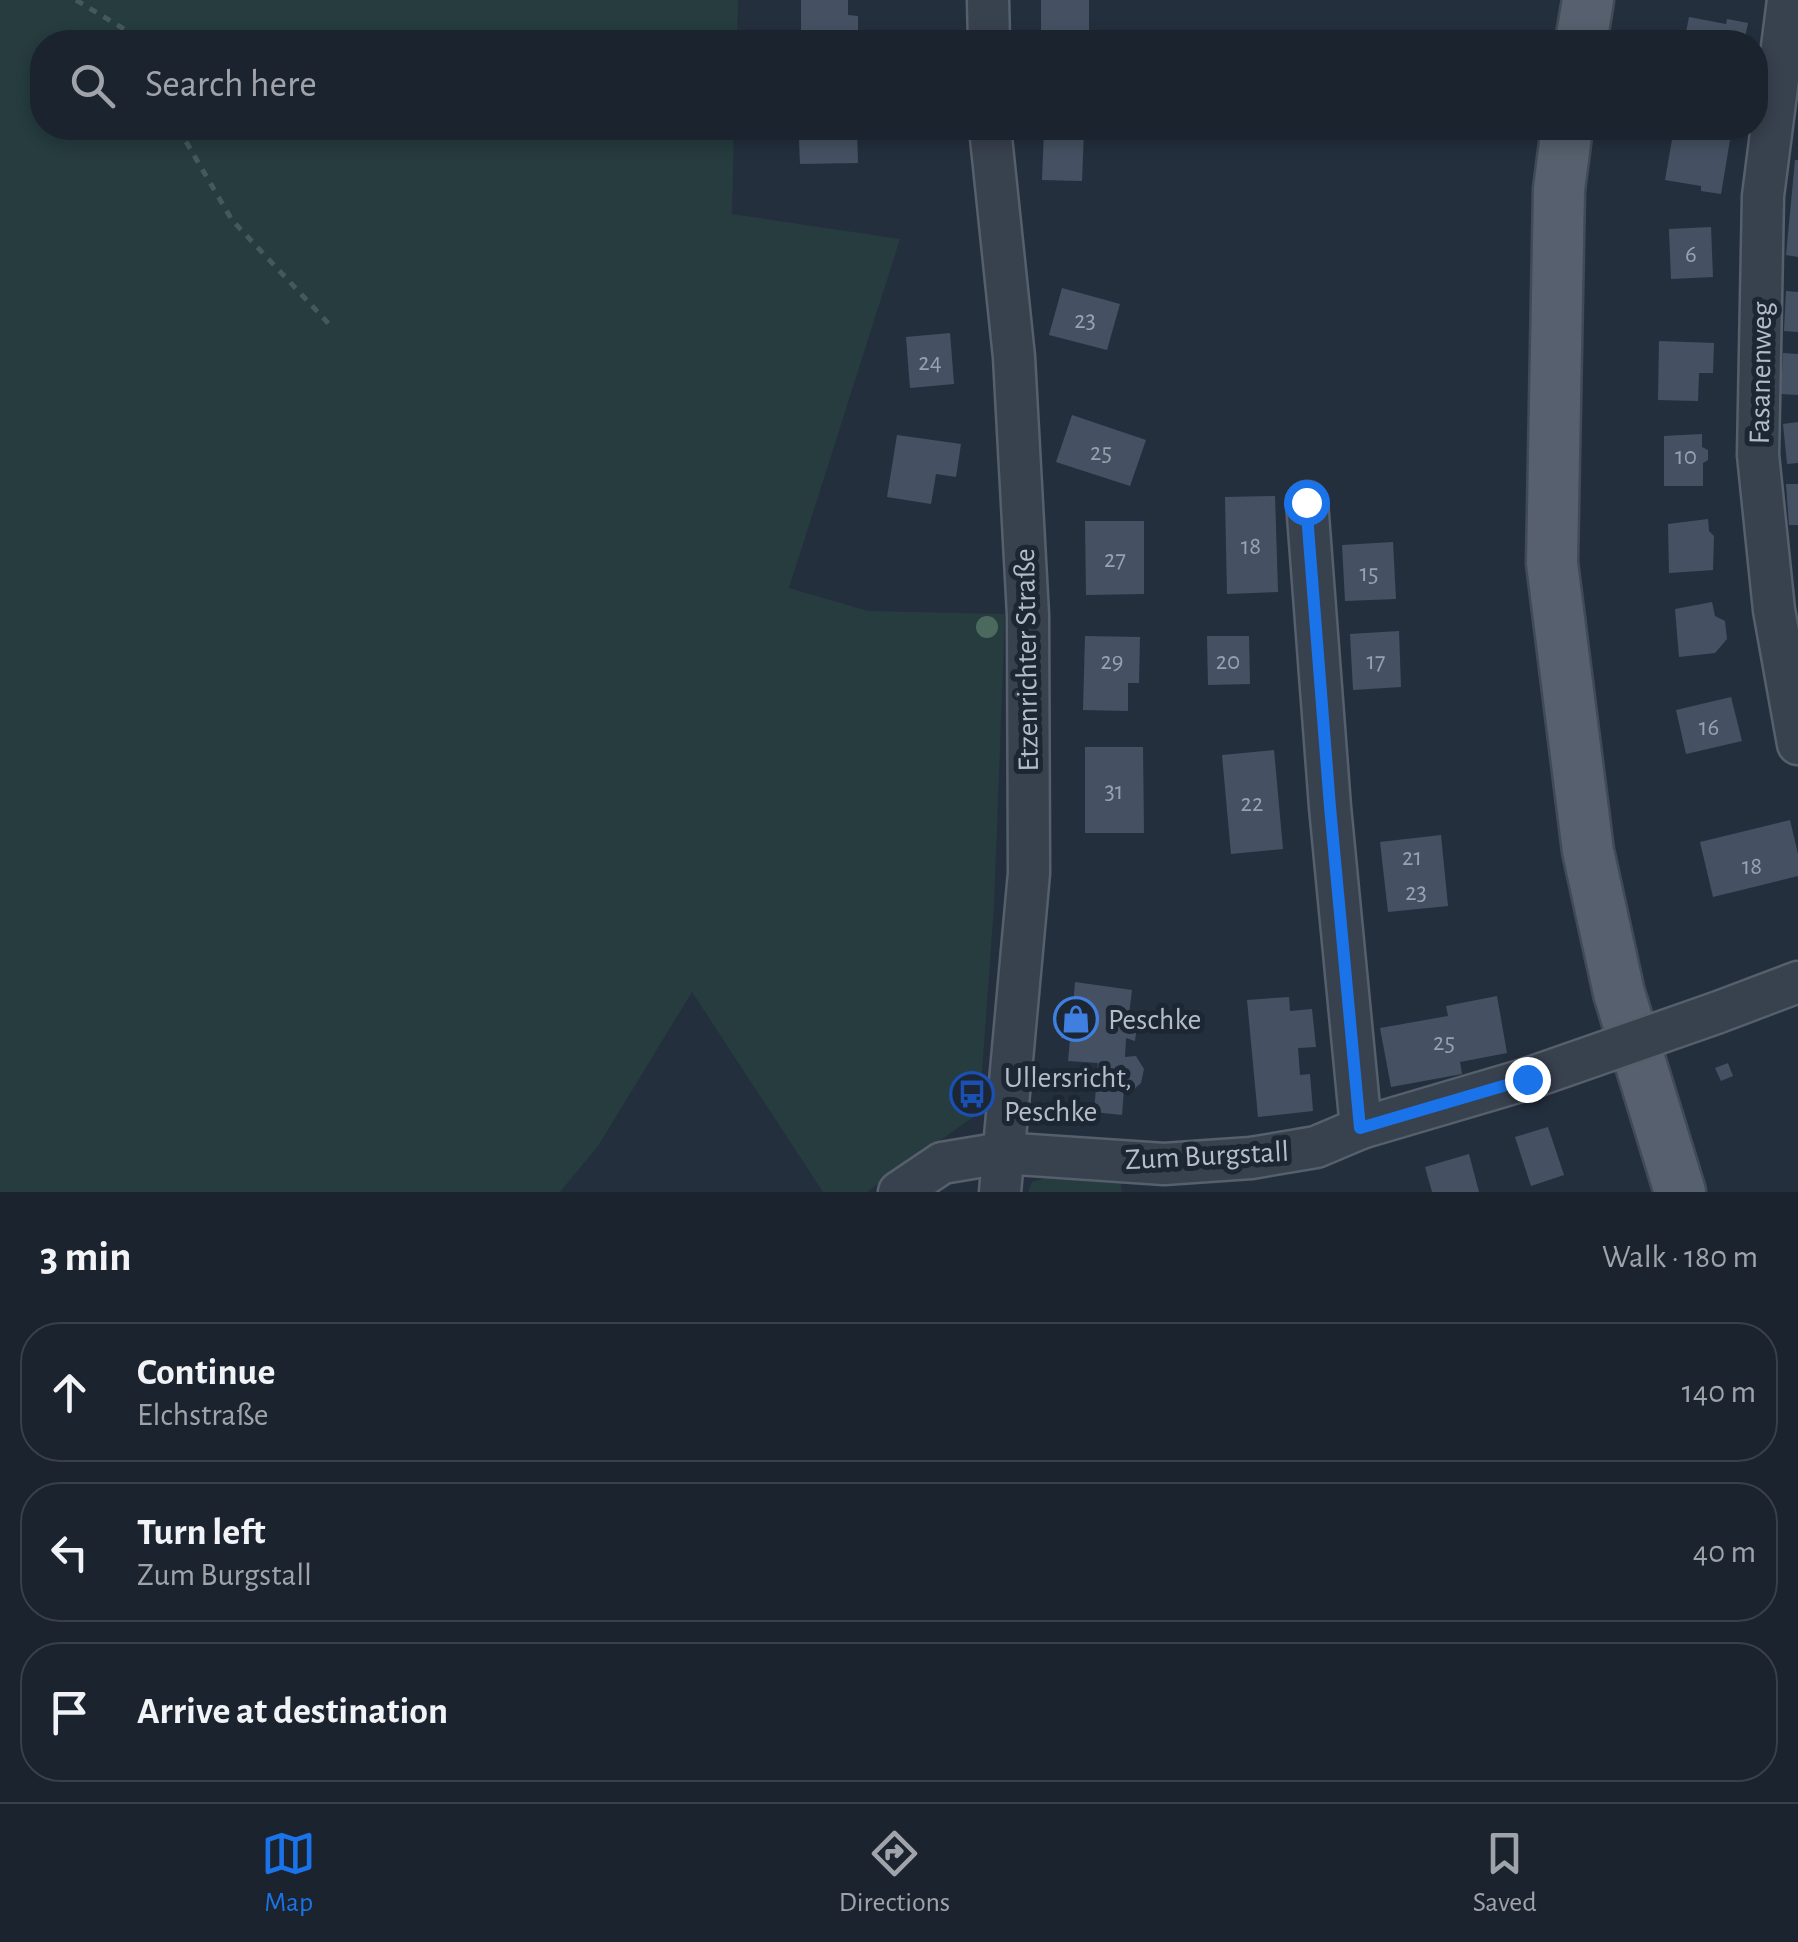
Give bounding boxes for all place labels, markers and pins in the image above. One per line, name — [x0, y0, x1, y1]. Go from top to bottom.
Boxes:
shop icon: Peschke — [1053, 996, 1099, 1042]
place label: Peschke — [1108, 1005, 1201, 1035]
place label: Ullersricht, Peschke — [1004, 1063, 1132, 1127]
bus stop icon: Ullersricht, Peschke — [949, 1071, 995, 1117]

